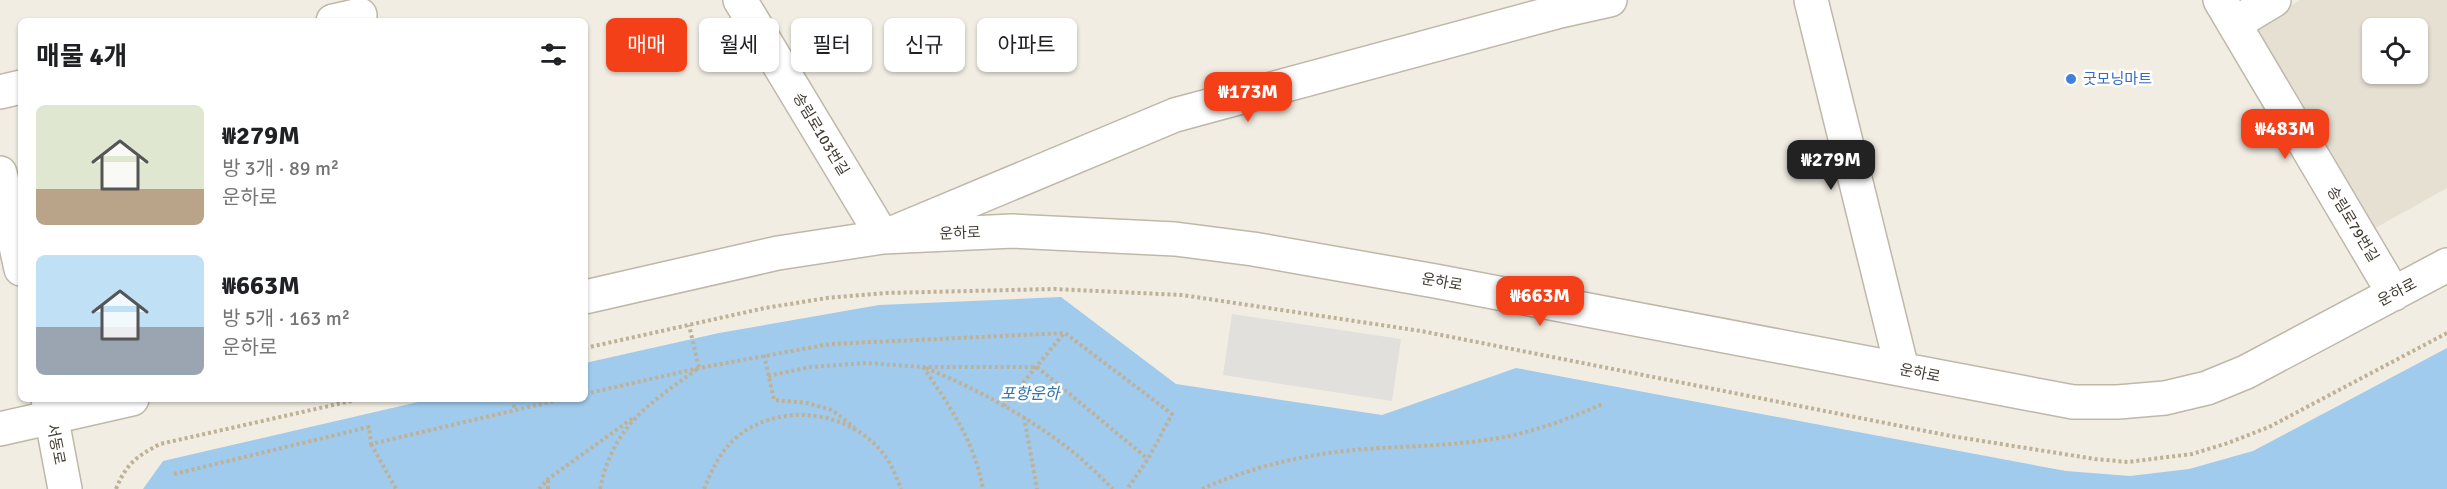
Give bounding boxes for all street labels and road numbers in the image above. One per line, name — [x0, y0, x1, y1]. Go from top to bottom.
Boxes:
street label: 송림로103번길 — [789, 89, 853, 179]
street label: 송림로79번길 — [2323, 183, 2383, 265]
street label: 운하로 — [939, 223, 981, 243]
street label: 운하로 — [1420, 270, 1464, 294]
street label: 운하로 — [2374, 274, 2420, 310]
street label: 운하로 — [1898, 360, 1942, 386]
street label: 서동로 — [43, 422, 69, 466]

